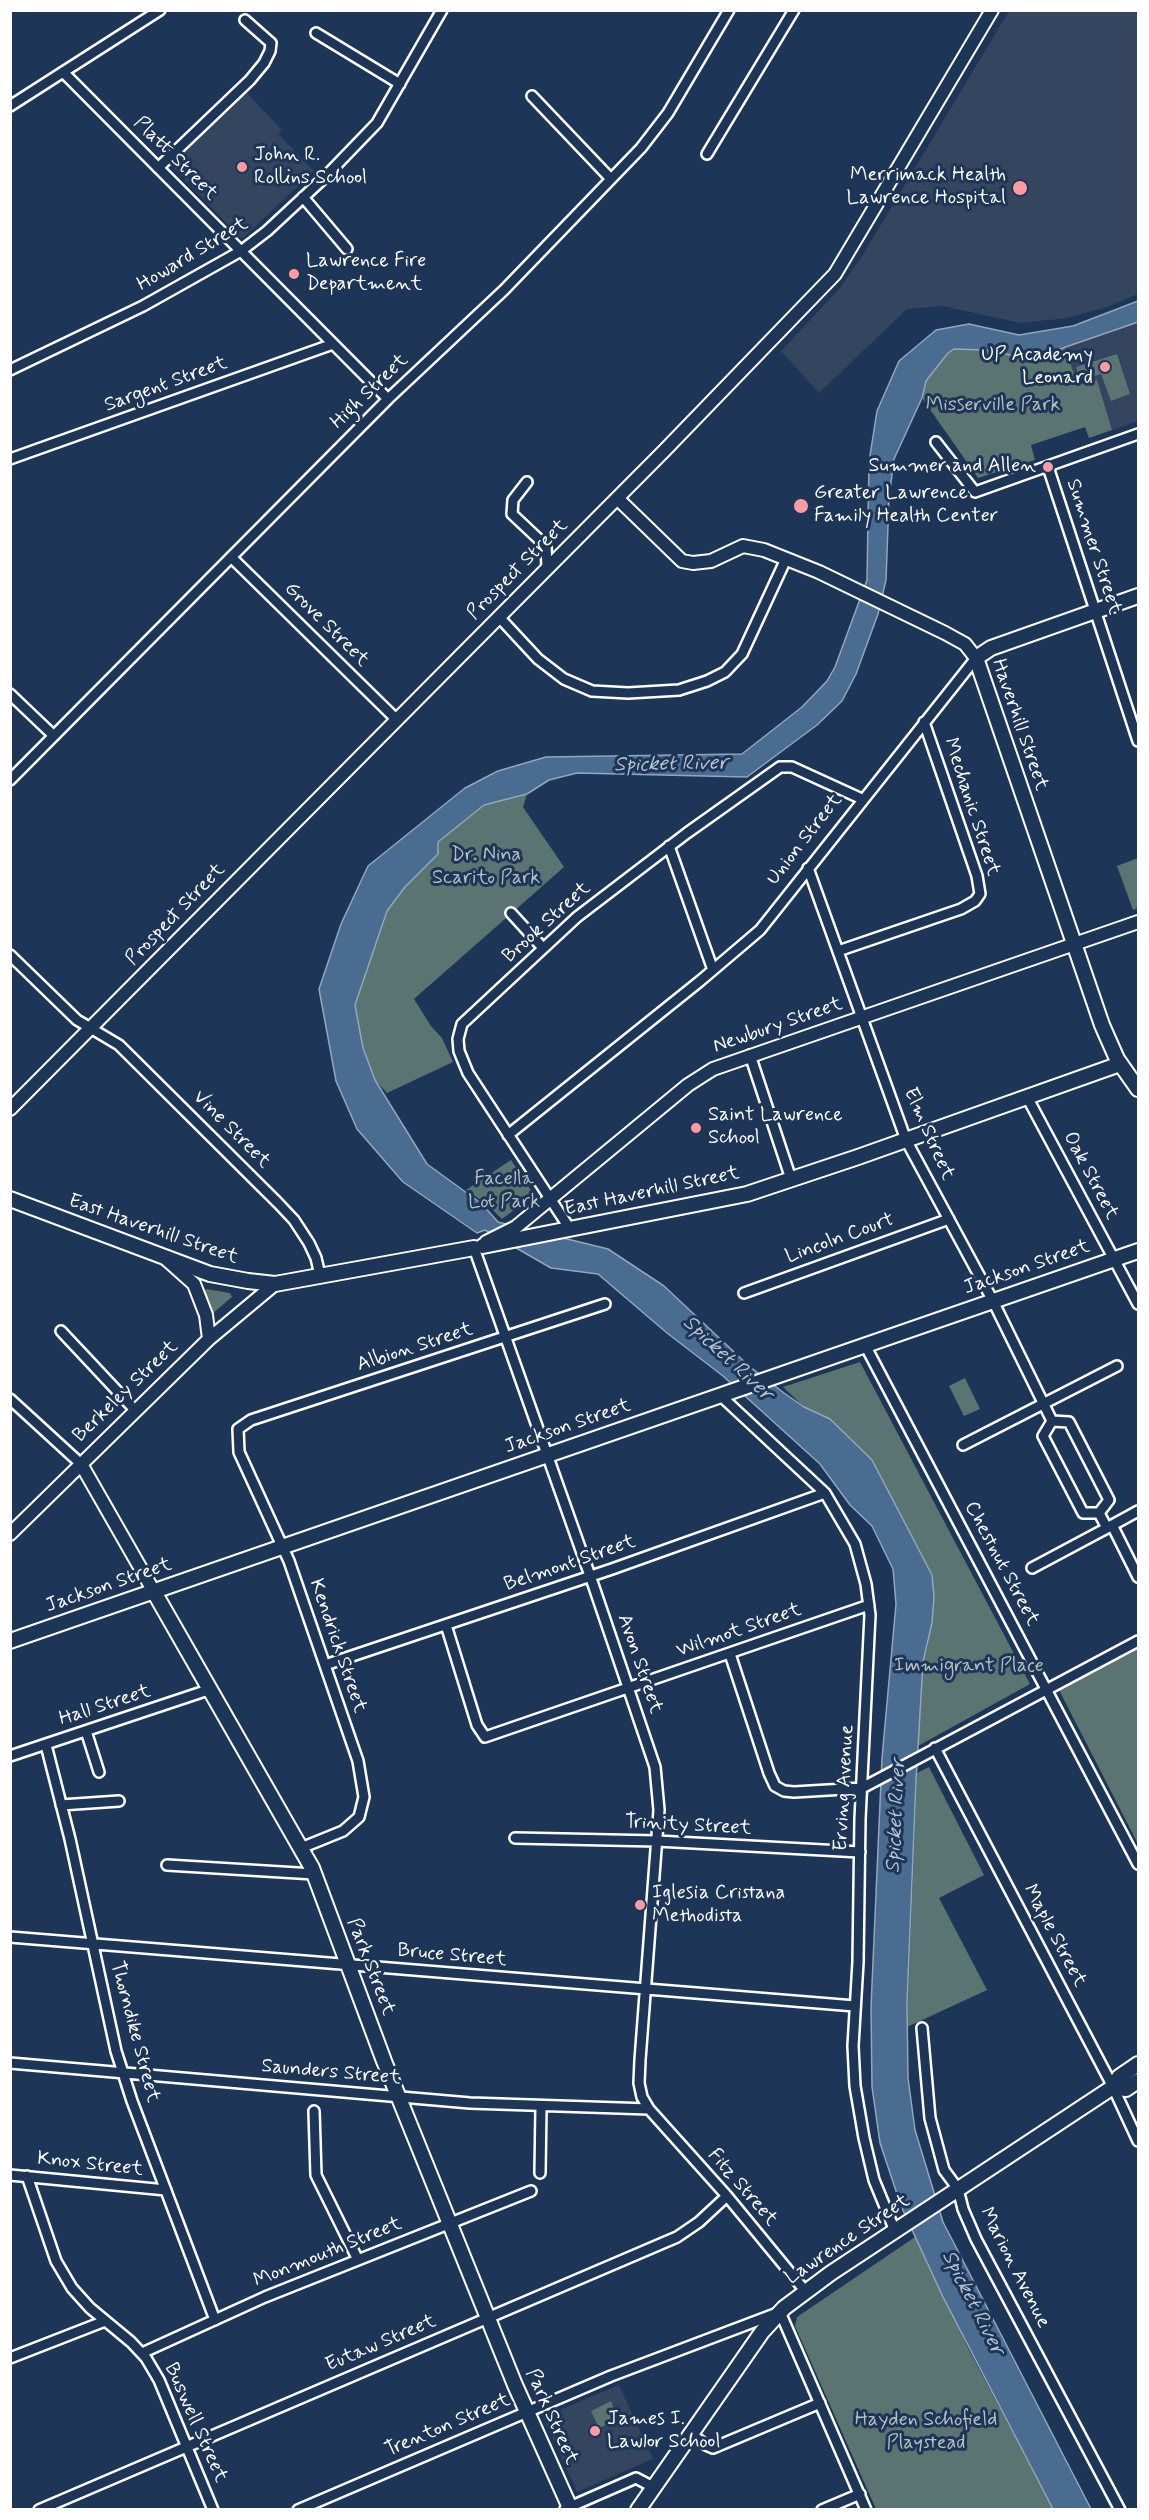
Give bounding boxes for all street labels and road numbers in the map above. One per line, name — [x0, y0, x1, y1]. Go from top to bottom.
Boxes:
street label: Platt Street — [128, 112, 222, 206]
street label: Howard Street — [133, 212, 253, 298]
street label: High Street — [326, 349, 414, 435]
street label: Sargent Street — [101, 352, 231, 418]
street label: Summer Street — [1060, 476, 1126, 618]
street label: Prospect Street — [463, 515, 573, 625]
street label: Grove Street — [278, 577, 374, 673]
street label: Haverhill Street — [985, 656, 1053, 794]
street label: Mechanic Street — [937, 735, 1005, 879]
street label: Union Street — [762, 790, 848, 890]
street label: Prospect Street — [121, 859, 231, 971]
street label: Brook Street — [498, 877, 596, 969]
street label: Newbury Street — [710, 993, 846, 1059]
street label: Elm Street — [897, 1084, 959, 1184]
street label: Vine Street — [187, 1086, 275, 1174]
street label: Oak Street — [1057, 1128, 1123, 1224]
street label: East Haverhill Street — [562, 1162, 742, 1222]
street label: East Haverhill Street — [65, 1190, 241, 1270]
street label: Lincoln Court — [782, 1208, 898, 1270]
street label: Jackson Street — [961, 1235, 1093, 1301]
street label: Albion Street — [354, 1318, 476, 1378]
street label: Berkeley Street — [68, 1336, 184, 1448]
street label: Jackson Street — [502, 1394, 634, 1460]
street label: Chestnut Street — [958, 1498, 1044, 1630]
street label: Belmont Street — [501, 1530, 639, 1598]
street label: Jackson Street — [43, 1553, 175, 1619]
street label: Kendrick Street — [303, 1576, 371, 1716]
street label: Wilmot Street — [673, 1598, 805, 1664]
street label: Avon Street — [611, 1611, 667, 1717]
street label: Hall Street — [56, 1680, 154, 1732]
street label: Erving Avenue — [830, 1724, 860, 1852]
street label: Trinity Street — [624, 1811, 752, 1841]
street label: Maple Street — [1017, 1881, 1091, 1991]
street label: Park Street — [340, 1915, 400, 2019]
street label: Bruce Street — [396, 1939, 508, 1973]
street label: Thorndike Street — [104, 1959, 164, 2105]
street label: Saunders Street — [260, 2055, 402, 2091]
street label: Fitz Street — [702, 2144, 782, 2232]
street label: Knox Street — [36, 2148, 144, 2182]
street label: Lawrence Street — [781, 2189, 915, 2291]
street label: Marion Avenue — [973, 2204, 1055, 2332]
street label: Monmouth Street — [250, 2212, 406, 2294]
street label: Eutaw Street — [322, 2310, 440, 2378]
street label: Buswell Street — [158, 2360, 232, 2486]
street label: Park Street — [519, 2365, 583, 2469]
street label: Trenton Street — [382, 2389, 514, 2463]

